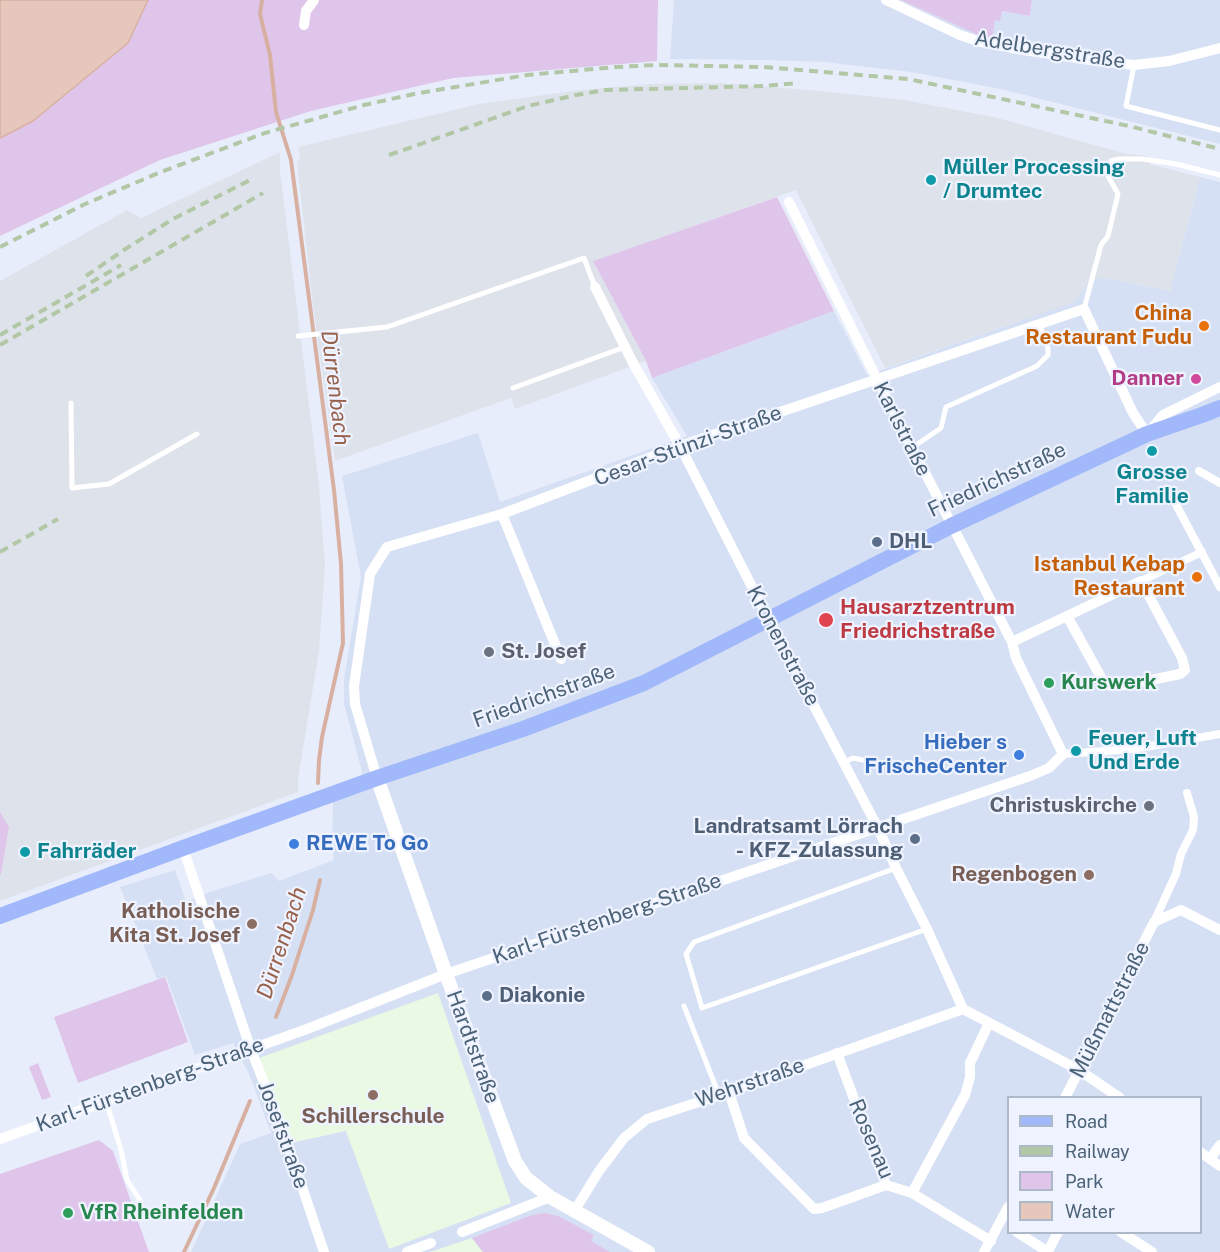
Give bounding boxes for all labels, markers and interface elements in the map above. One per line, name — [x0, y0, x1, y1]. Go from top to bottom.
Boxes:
street label: Adelbergstraße — [973, 26, 1127, 74]
place label: Müller Processing / Drumtec — [943, 155, 1125, 205]
marker: Müller Processing / Drumtec — [924, 173, 938, 187]
place label: China Restaurant Fudu — [1025, 301, 1192, 351]
marker: China Restaurant Fudu — [1197, 319, 1211, 333]
water label: Dürrenbach — [315, 329, 355, 447]
place label: Danner — [1111, 366, 1184, 392]
marker: Danner — [1189, 372, 1203, 386]
street label: Karlstraße — [868, 378, 936, 480]
street label: Cesar-Stünzi-Straße — [591, 400, 785, 492]
street label: Friedrichstraße — [924, 437, 1070, 523]
marker: Grosse Familie — [1145, 444, 1159, 458]
place label: Grosse Familie — [1115, 460, 1189, 510]
place label: DHL — [889, 529, 932, 555]
marker: DHL — [870, 535, 884, 549]
place label: Istanbul Kebap Restaurant — [1034, 552, 1185, 602]
marker: Istanbul Kebap Restaurant — [1190, 570, 1204, 584]
street label: Kronenstraße — [741, 582, 825, 710]
place label: Hausarztzentrum Friedrichstraße — [840, 595, 1015, 645]
marker: Hausarztzentrum Friedrichstraße — [817, 611, 835, 629]
place label: St. Josef — [501, 639, 586, 665]
marker: St. Josef — [482, 645, 496, 659]
street label: Friedrichstraße — [469, 659, 619, 733]
place label: Kurswerk — [1061, 670, 1157, 696]
marker: Kurswerk — [1042, 676, 1056, 690]
place label: Feuer, Luft Und Erde — [1088, 726, 1197, 776]
place label: Hieber s FrischeCenter — [864, 730, 1007, 780]
marker: Feuer, Luft Und Erde — [1069, 744, 1083, 758]
marker: Hieber s FrischeCenter — [1012, 748, 1026, 762]
place label: Christuskirche — [990, 793, 1137, 819]
marker: Christuskirche — [1142, 799, 1156, 813]
place label: Landratsamt Lörrach - KFZ-Zulassung — [693, 814, 903, 864]
place label: REWE To Go — [306, 831, 429, 857]
marker: Landratsamt Lörrach - KFZ-Zulassung — [908, 832, 922, 846]
marker: REWE To Go — [287, 837, 301, 851]
place label: Fahrräder — [37, 839, 137, 865]
marker: Fahrräder — [18, 845, 32, 859]
place label: Regenbogen — [951, 862, 1077, 888]
street label: Karl-Fürstenberg-Straße — [489, 868, 725, 970]
marker: Regenbogen — [1082, 868, 1096, 882]
water label: Dürrenbach — [252, 884, 312, 1002]
place label: Katholische Kita St. Josef — [109, 899, 240, 949]
marker: Katholische Kita St. Josef — [245, 917, 259, 931]
street label: Müßmattstraße — [1065, 937, 1155, 1083]
place label: Diakonie — [499, 983, 585, 1009]
street label: Hardtstraße — [441, 987, 505, 1107]
marker: Diakonie — [480, 989, 494, 1003]
street label: Karl-Fürstenberg-Straße — [33, 1032, 267, 1138]
street label: Wehrstraße — [692, 1053, 808, 1113]
street label: Josefstraße — [252, 1078, 314, 1192]
marker: Schillerschule — [366, 1088, 380, 1102]
street label: Rosenau — [843, 1095, 899, 1183]
legend — [1007, 1096, 1202, 1234]
place label: Schillerschule — [301, 1104, 445, 1130]
text: Road — [1065, 1111, 1108, 1132]
text: Railway — [1065, 1141, 1130, 1162]
text: Park — [1065, 1171, 1103, 1192]
place label: VfR Rheinfelden — [80, 1200, 244, 1226]
text: Water — [1065, 1201, 1115, 1222]
marker: VfR Rheinfelden — [61, 1206, 75, 1220]

